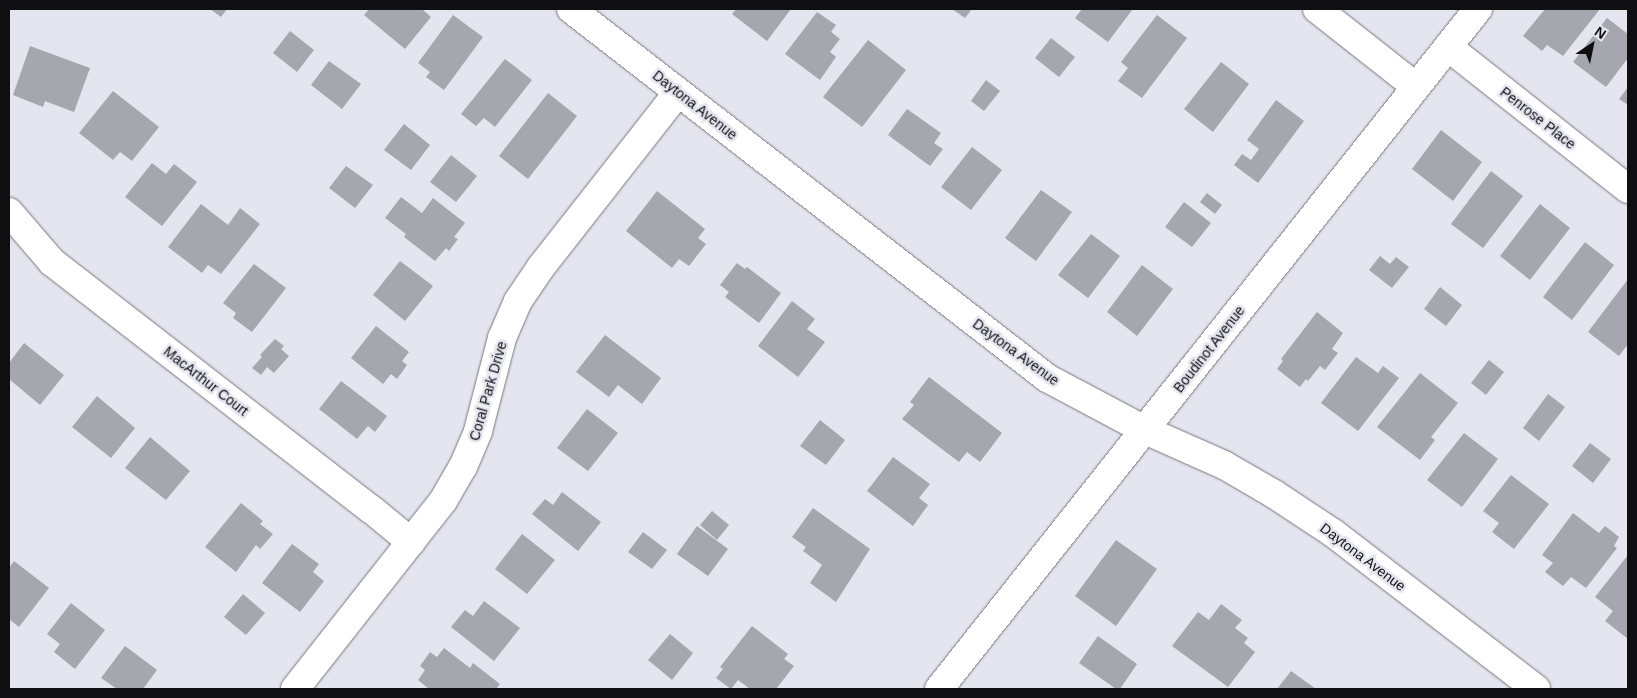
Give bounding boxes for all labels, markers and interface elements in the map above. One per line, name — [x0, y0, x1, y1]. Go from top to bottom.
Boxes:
north arrow — [1567, 20, 1617, 70]
text: N — [1592, 23, 1609, 42]
street label: Daytona Avenue — [649, 67, 741, 143]
street label: Penrose Place — [1497, 83, 1579, 153]
street label: Boudinot Avenue — [1170, 302, 1248, 396]
street label: Daytona Avenue — [969, 315, 1063, 389]
street label: Coral Park Drive — [466, 339, 510, 443]
street label: MacArthur Court — [160, 343, 252, 419]
street label: Daytona Avenue — [1317, 519, 1409, 595]

